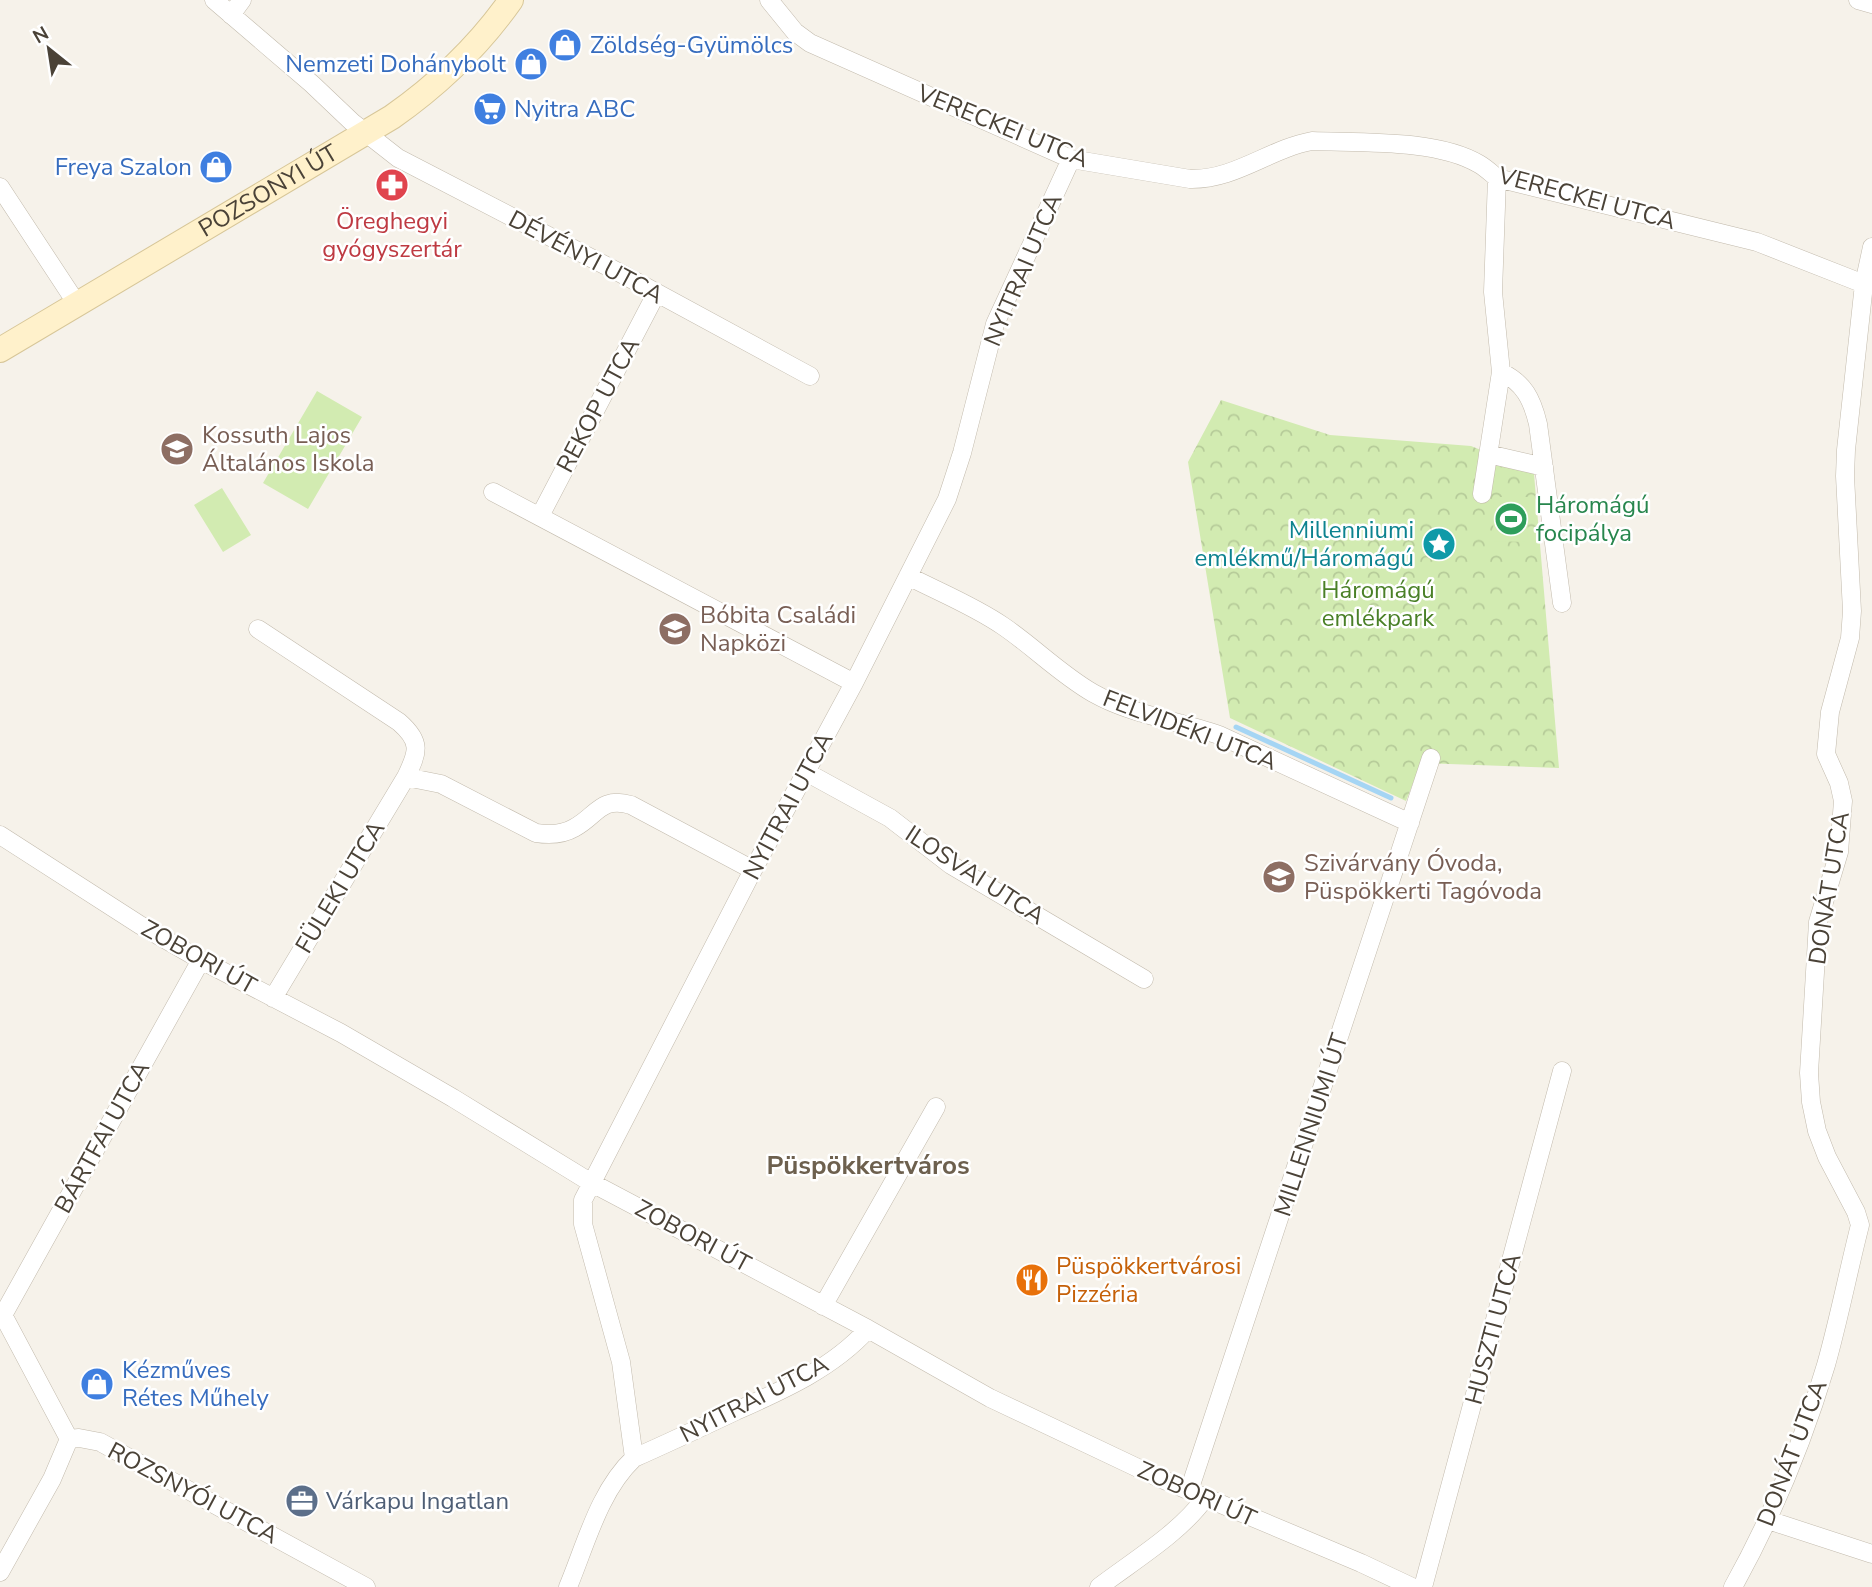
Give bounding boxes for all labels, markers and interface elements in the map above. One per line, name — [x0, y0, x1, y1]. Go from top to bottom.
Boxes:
north arrow — [14, 14, 84, 84]
text: N — [28, 20, 54, 50]
shop icon: Zöldség-Gyümölcs — [546, 26, 584, 64]
place label: Zöldség-Gyümölcs — [590, 29, 793, 61]
shop icon: Nemzeti Dohánybolt — [512, 45, 550, 83]
place label: Nemzeti Dohánybolt — [285, 48, 507, 80]
street label: VERECKEI UTCA — [912, 77, 1094, 175]
supermarket icon: Nyitra ABC — [471, 90, 509, 128]
place label: Nyitra ABC — [514, 93, 635, 125]
street label: POZSONYI ÚT — [193, 136, 344, 244]
shop icon: Freya Szalon — [197, 148, 235, 186]
place label: Freya Szalon — [55, 151, 192, 183]
street label: VERECKEI UTCA — [1494, 159, 1680, 237]
pharmacy icon: Öreghegyi gyógyszertár — [373, 166, 411, 204]
street label: NYITRAI UTCA — [976, 188, 1070, 351]
street label: DÉVÉNYI UTCA — [503, 203, 669, 312]
place label: Öreghegyi gyógyszertár — [322, 205, 462, 265]
street label: REKOP UTCA — [549, 332, 647, 478]
place label: Kossuth Lajos Általános Iskola — [202, 419, 375, 479]
school or university icon: Kossuth Lajos Általános Iskola — [158, 430, 196, 468]
place label: Háromágú focipálya — [1536, 489, 1650, 549]
sports icon: Háromágú focipálya — [1492, 500, 1530, 538]
place label: Millenniumi emlékmű/Háromágú — [1195, 514, 1414, 574]
place icon: Millenniumi emlékmű/Háromágú — [1420, 525, 1458, 563]
park label: Háromágú emlékpark — [1321, 574, 1435, 634]
place label: Bóbita Családi Napközi — [700, 599, 856, 659]
school or university icon: Bóbita Családi Napközi — [656, 610, 694, 648]
street label: FELVIDÉKI UTCA — [1098, 682, 1282, 778]
street label: NYITRAI UTCA — [736, 726, 841, 885]
street label: DONÁT UTCA — [1801, 809, 1857, 967]
street label: FÜLEKI UTCA — [288, 814, 392, 959]
street label: ILOSVAI UTCA — [899, 818, 1051, 932]
place label: Szivárvány Óvoda, Püspökkerti Tagóvoda — [1304, 847, 1542, 907]
school or university icon: Szivárvány Óvoda, Püspökkerti Tagóvoda — [1260, 858, 1298, 896]
street label: ZOBORI ÚT — [136, 912, 263, 1002]
street label: MILLENNIUMI ÚT — [1266, 1029, 1356, 1221]
street label: BÁRTFAI UTCA — [47, 1055, 157, 1219]
district label: Püspökkertváros — [766, 1148, 970, 1183]
street label: ZOBORI ÚT — [629, 1192, 757, 1280]
street label: HUSZTI UTCA — [1457, 1249, 1529, 1408]
place label: Püspökkertvárosi Pizzéria — [1056, 1250, 1241, 1310]
restaurant icon: Püspökkertvárosi Pizzéria — [1013, 1261, 1051, 1299]
street label: NYITRAI UTCA — [674, 1348, 834, 1450]
place label: Kézműves Rétes Műhely — [122, 1354, 270, 1414]
shop icon: Kézműves Rétes Műhely — [78, 1365, 116, 1403]
street label: DONÁT UTCA — [1749, 1375, 1835, 1531]
street label: ROZSNYÓI UTCA — [102, 1435, 284, 1552]
street label: ZOBORI ÚT — [1132, 1454, 1262, 1535]
office icon: Várkapu Ingatlan — [283, 1482, 321, 1520]
place label: Várkapu Ingatlan — [325, 1485, 509, 1517]

